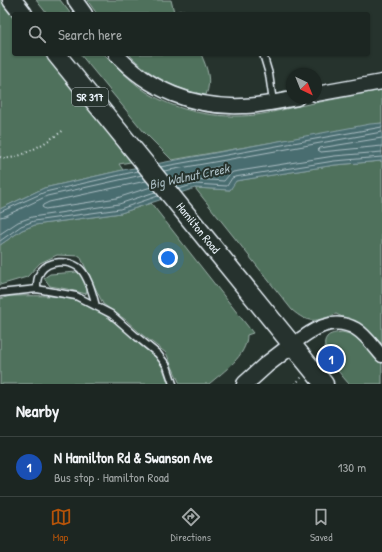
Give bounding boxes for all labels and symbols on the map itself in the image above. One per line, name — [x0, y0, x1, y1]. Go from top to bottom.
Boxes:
north arrow — [286, 68, 322, 104]
road number: SR 317 — [72, 88, 108, 106]
water label: Big Walnut Creek — [147, 158, 232, 194]
street label: Hamilton Road — [173, 199, 224, 257]
your location — [158, 248, 178, 268]
pin: 1 — [318, 344, 344, 374]

